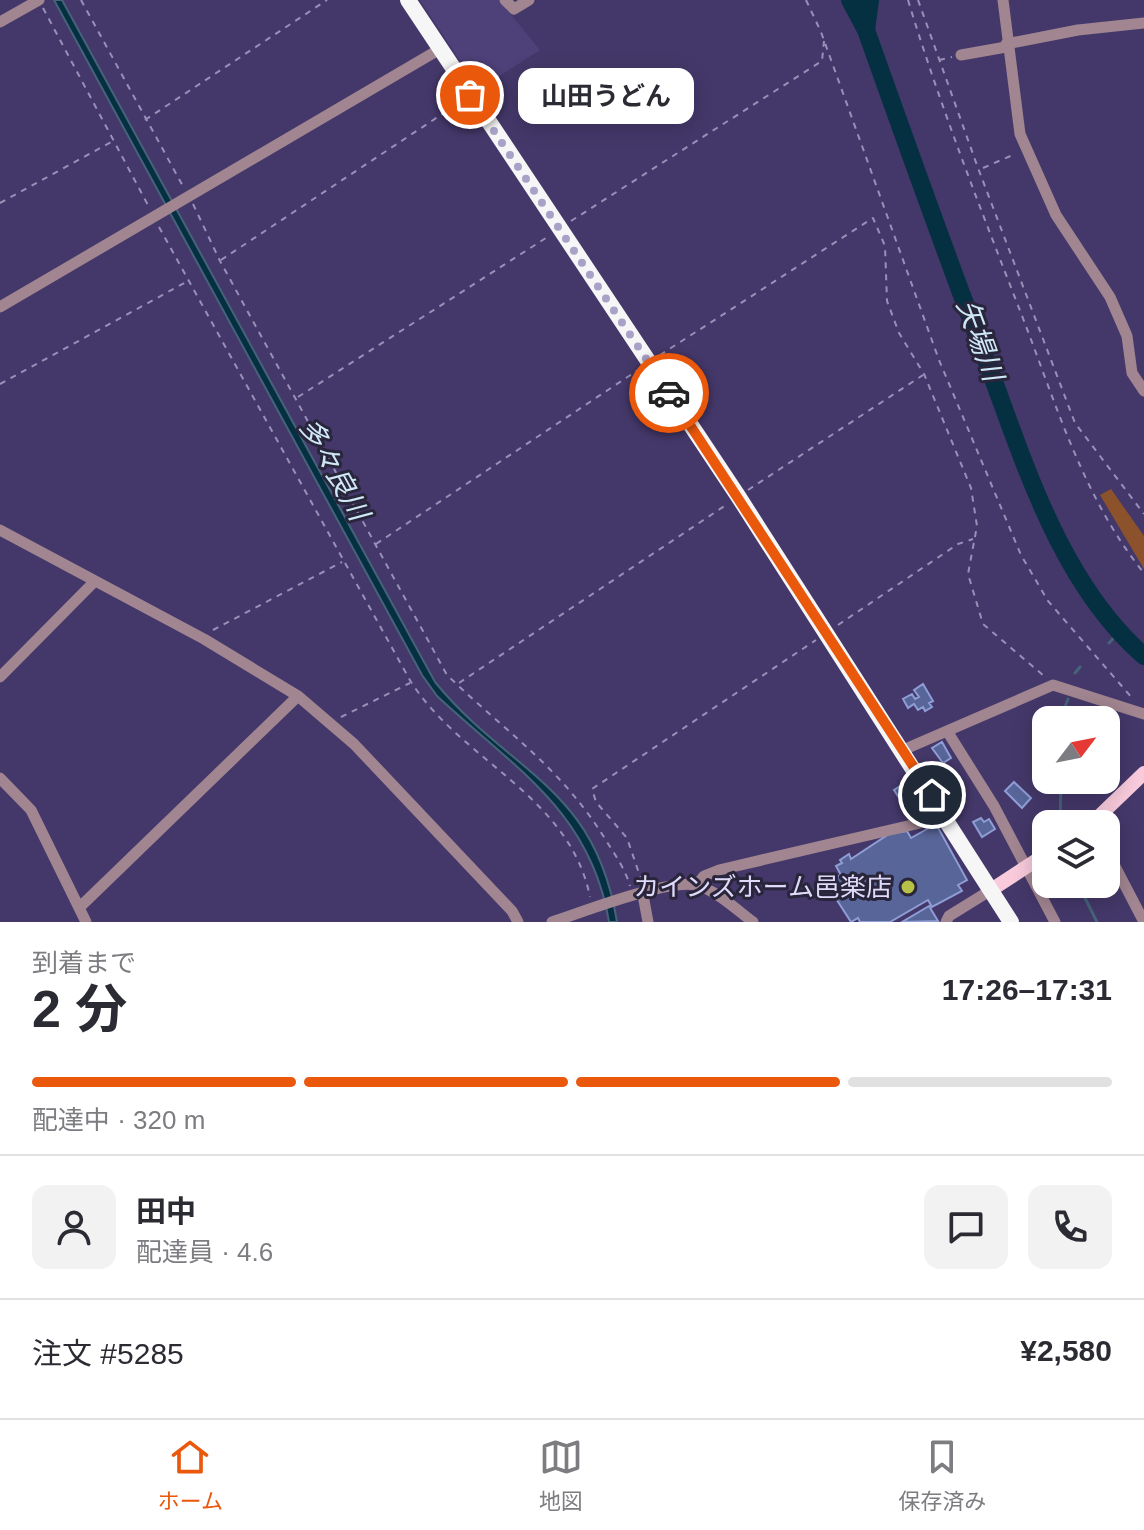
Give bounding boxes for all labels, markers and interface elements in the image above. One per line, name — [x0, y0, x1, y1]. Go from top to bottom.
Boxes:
pin — [436, 61, 504, 129]
callout: 山田うどん — [518, 67, 694, 123]
icon: bag — [448, 73, 492, 117]
text: 山田うどん — [541, 81, 671, 111]
water label: 矢場川 — [951, 295, 1010, 388]
courier — [629, 353, 709, 433]
icon: car — [647, 371, 691, 415]
water label: 多々良川 — [293, 412, 376, 528]
north arrow — [1032, 706, 1120, 794]
map controls — [1032, 706, 1120, 898]
pin — [898, 761, 966, 829]
icon: home — [910, 773, 954, 817]
button: layers — [1032, 810, 1120, 898]
place label: カインズホーム邑楽店 — [633, 872, 892, 902]
marker: カインズホーム邑楽店 — [899, 878, 917, 896]
text: 到着まで — [32, 948, 136, 978]
text: 17:26–17:31 — [942, 973, 1112, 1006]
text: 2 分 — [32, 980, 127, 1038]
text: 配達中 · 320 m — [32, 1105, 205, 1135]
button: person — [32, 1185, 116, 1269]
button: chat — [924, 1185, 1008, 1269]
button: phone — [1028, 1185, 1112, 1269]
text: 田中 — [136, 1195, 196, 1228]
text: 配達員 · 4.6 — [136, 1237, 273, 1267]
text: ¥2,580 — [1020, 1334, 1112, 1367]
text: 注文 #5285 — [32, 1337, 184, 1370]
tab: ホーム — [158, 1435, 223, 1515]
tab: 地図 — [539, 1435, 583, 1515]
tab: 保存済み — [898, 1435, 986, 1515]

